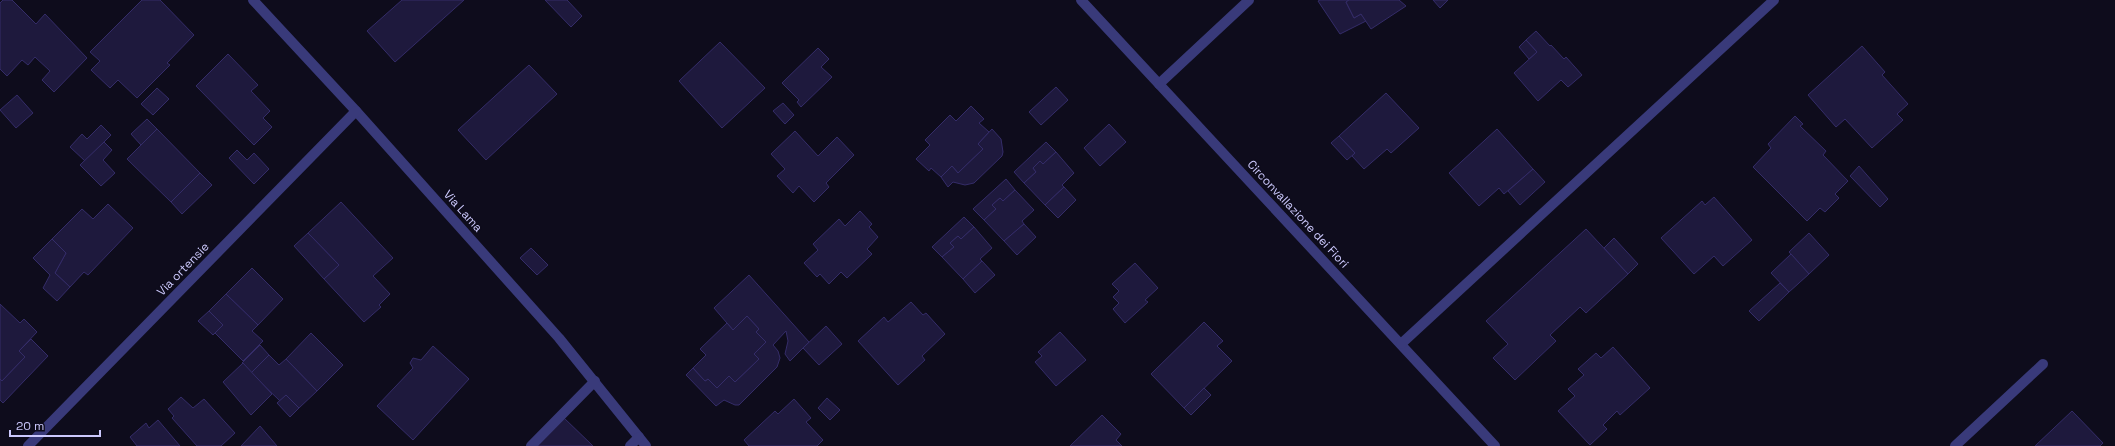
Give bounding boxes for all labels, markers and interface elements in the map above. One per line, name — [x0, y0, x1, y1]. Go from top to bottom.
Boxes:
street label: Circonvallazione dei Fiori — [1244, 157, 1352, 271]
street label: Via Lama — [440, 187, 486, 235]
street label: Via ortensie — [153, 239, 213, 299]
scale bar — [10, 412, 100, 438]
text: 20 m — [16, 418, 44, 434]

